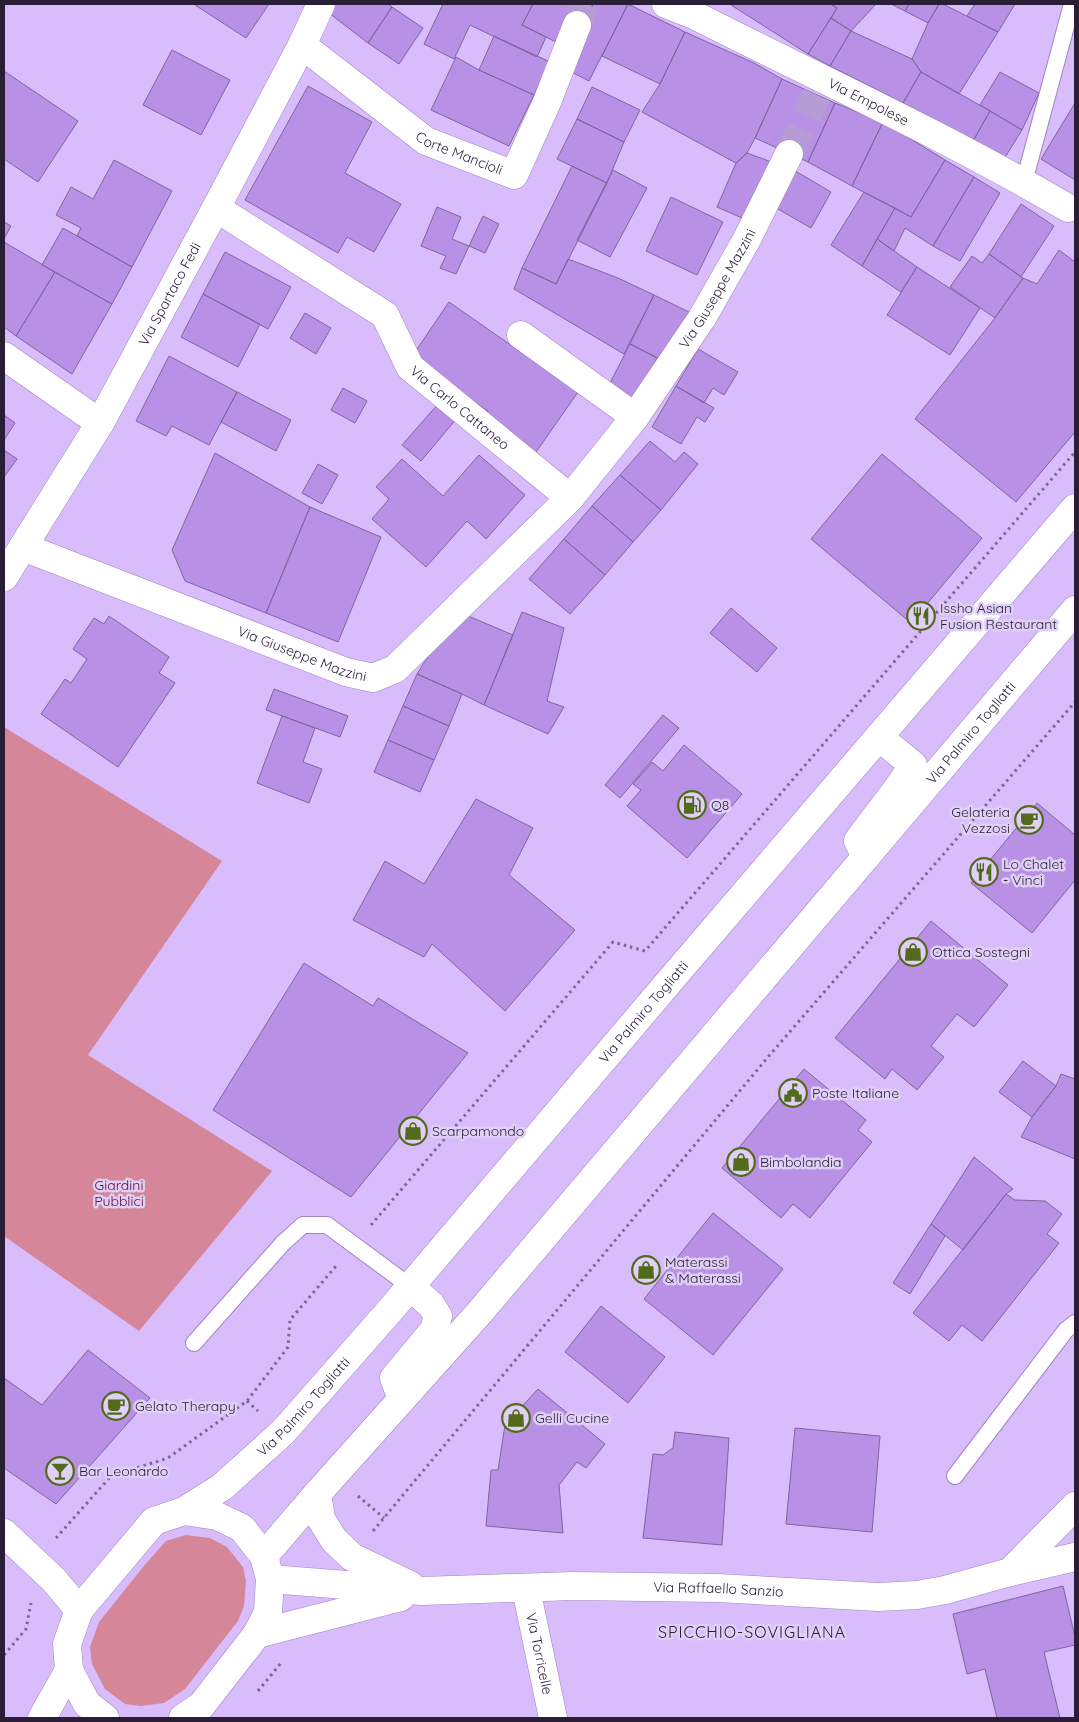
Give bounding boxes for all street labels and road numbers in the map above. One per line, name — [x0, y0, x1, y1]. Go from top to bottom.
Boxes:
street label: Via Empolese — [825, 74, 912, 129]
street label: Corte Mancioli — [412, 127, 505, 179]
street label: Via Giuseppe Mazzini — [675, 226, 760, 352]
street label: Via Spartaco Fedi — [134, 239, 205, 349]
street label: Via Carlo Cattaneo — [406, 362, 513, 454]
street label: Via Giuseppe Mazzini — [235, 622, 368, 685]
street label: Via Palmiro Togliatti — [922, 678, 1019, 788]
street label: Via Palmiro Togliatti — [595, 957, 692, 1067]
street label: Via Palmiro Togliatti — [253, 1353, 354, 1460]
street label: Via Raffaello Sanzio — [653, 1578, 784, 1601]
street label: Via Torricelle — [522, 1611, 557, 1696]

